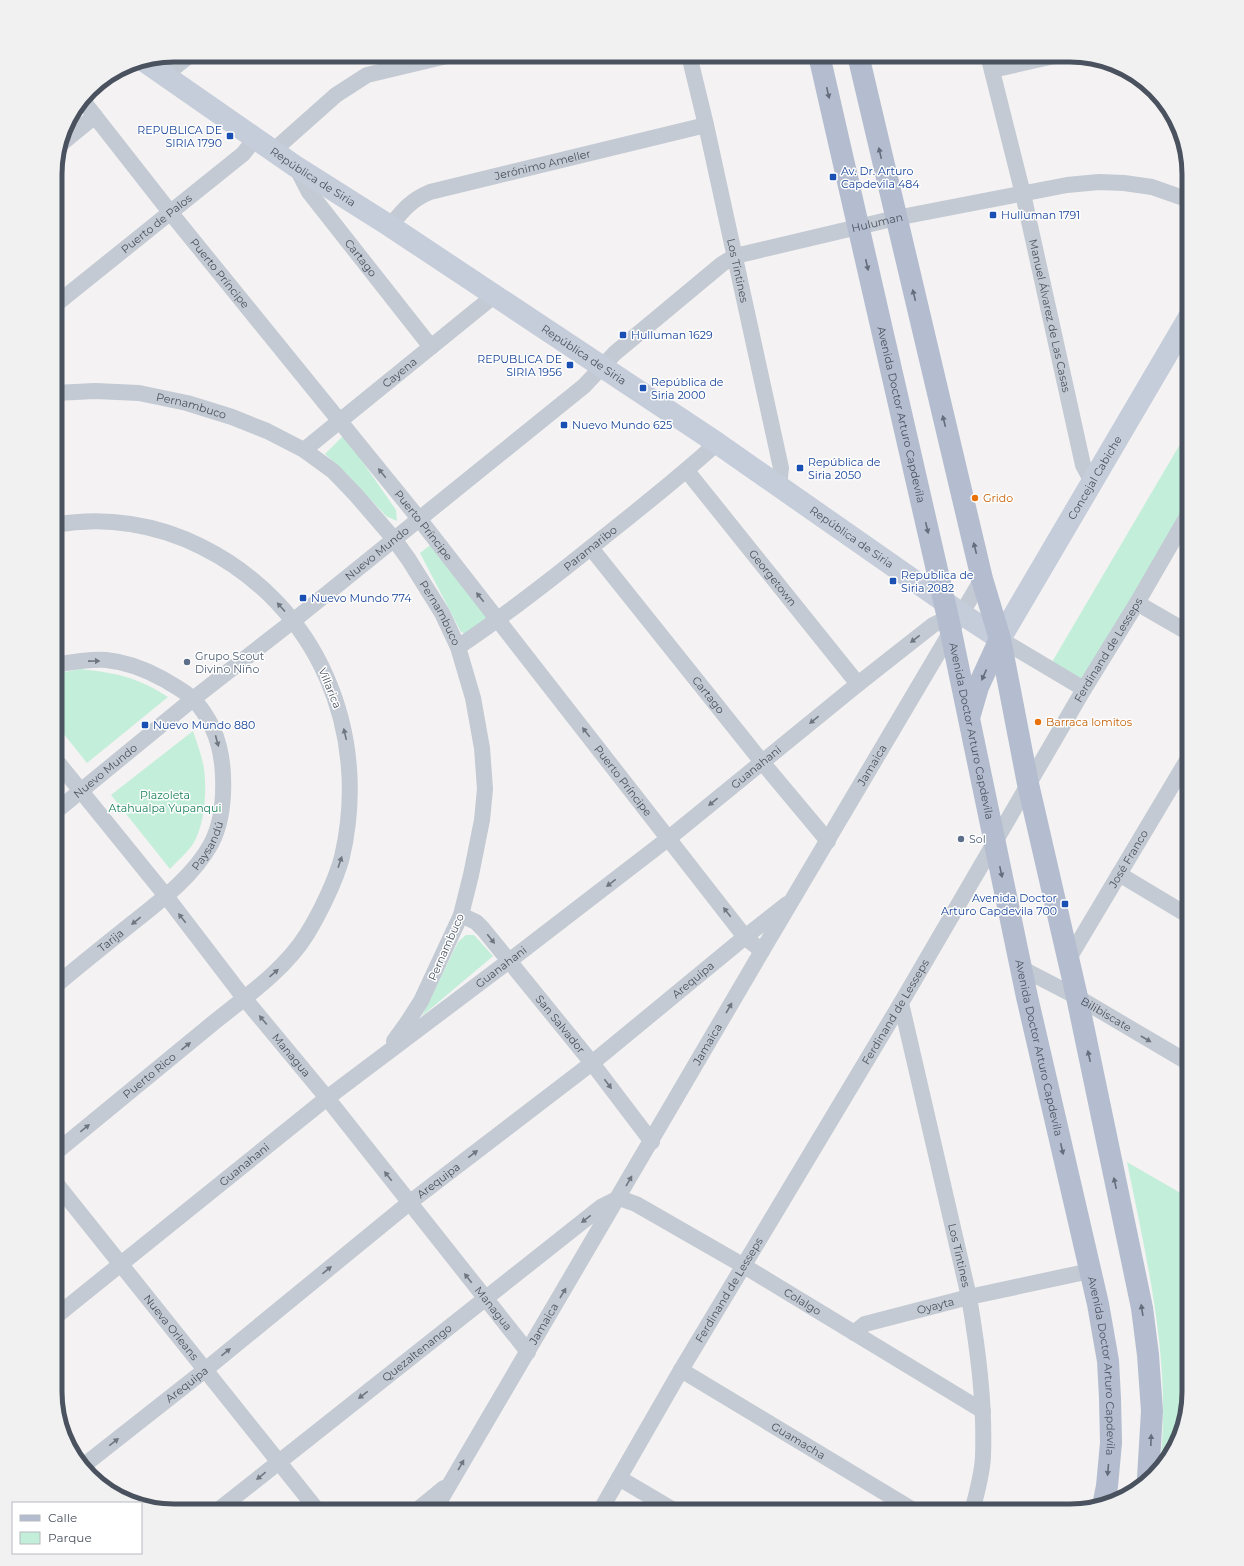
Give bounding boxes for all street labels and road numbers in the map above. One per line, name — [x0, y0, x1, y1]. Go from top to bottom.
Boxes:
street label: República de Siria — [268, 144, 358, 210]
street label: Jerónimo Ameller — [492, 146, 592, 183]
street label: Puerto de Palos — [118, 190, 195, 256]
street label: Huluman — [850, 210, 904, 235]
street label: Puerto Príncipe — [187, 235, 253, 311]
street label: Cartago — [342, 236, 380, 280]
street label: Los Tintines — [724, 237, 752, 304]
street label: Manuel Álvarez de Las Casas — [1026, 238, 1074, 394]
street label: República de Siria — [539, 321, 629, 388]
street label: Avenida Doctor Arturo Capdevila — [874, 325, 928, 504]
street label: Cayena — [379, 354, 420, 391]
street label: Pernambuco — [155, 390, 228, 422]
street label: Concejal Cabiche — [1065, 433, 1125, 522]
street label: Puerto Príncipe — [391, 487, 456, 564]
street label: República de Siria — [807, 503, 896, 571]
street label: Paramaribo — [561, 522, 620, 574]
street label: Nuevo Mundo — [342, 523, 412, 583]
street label: Georgetown — [746, 547, 800, 609]
street label: Pernambuco — [416, 578, 463, 648]
street label: Ferdinand de Lesseps — [1071, 594, 1146, 705]
street label: Avenida Doctor Arturo Capdevila — [946, 641, 997, 821]
street label: Villarica — [315, 666, 345, 710]
street label: Cartago — [689, 673, 728, 717]
street label: Nuevo Mundo — [71, 741, 140, 801]
street label: Puerto Príncipe — [591, 742, 655, 819]
street label: Jamaica — [854, 742, 890, 789]
street label: Guanahani — [728, 743, 784, 792]
street label: Paysandú — [188, 820, 226, 873]
street label: José Franco — [1105, 827, 1151, 891]
street label: Pernambuco — [425, 911, 467, 983]
street label: Tarija — [95, 926, 127, 955]
street label: Guanahani — [473, 943, 529, 991]
street label: Ferdinand de Lesseps — [859, 956, 932, 1067]
street label: Arequipa — [669, 958, 717, 1001]
street label: Avenida Doctor Arturo Capdevila — [1012, 958, 1066, 1137]
street label: San Salvador — [533, 992, 588, 1056]
street label: Bilibiscate — [1078, 994, 1134, 1035]
street label: Jamaica — [689, 1021, 725, 1068]
street label: Managua — [269, 1031, 314, 1080]
street label: Puerto Rico — [120, 1050, 179, 1101]
street label: Guanahani — [216, 1140, 272, 1189]
street label: Arequipa — [414, 1160, 463, 1201]
street label: Los Tintines — [945, 1222, 974, 1289]
street label: Ferdinand de Lesseps — [692, 1234, 766, 1345]
street label: Avenida Doctor Arturo Capdevila — [1085, 1275, 1118, 1456]
street label: Managua — [472, 1284, 515, 1333]
street label: Colalgo — [781, 1285, 824, 1318]
street label: Nueva Orleans — [141, 1292, 202, 1364]
street label: Oyayta — [915, 1294, 956, 1317]
street label: Jamaica — [526, 1300, 561, 1348]
street label: Quezaltenango — [379, 1321, 455, 1385]
street label: Arequipa — [163, 1363, 211, 1406]
street label: Guamacha — [769, 1419, 828, 1462]

